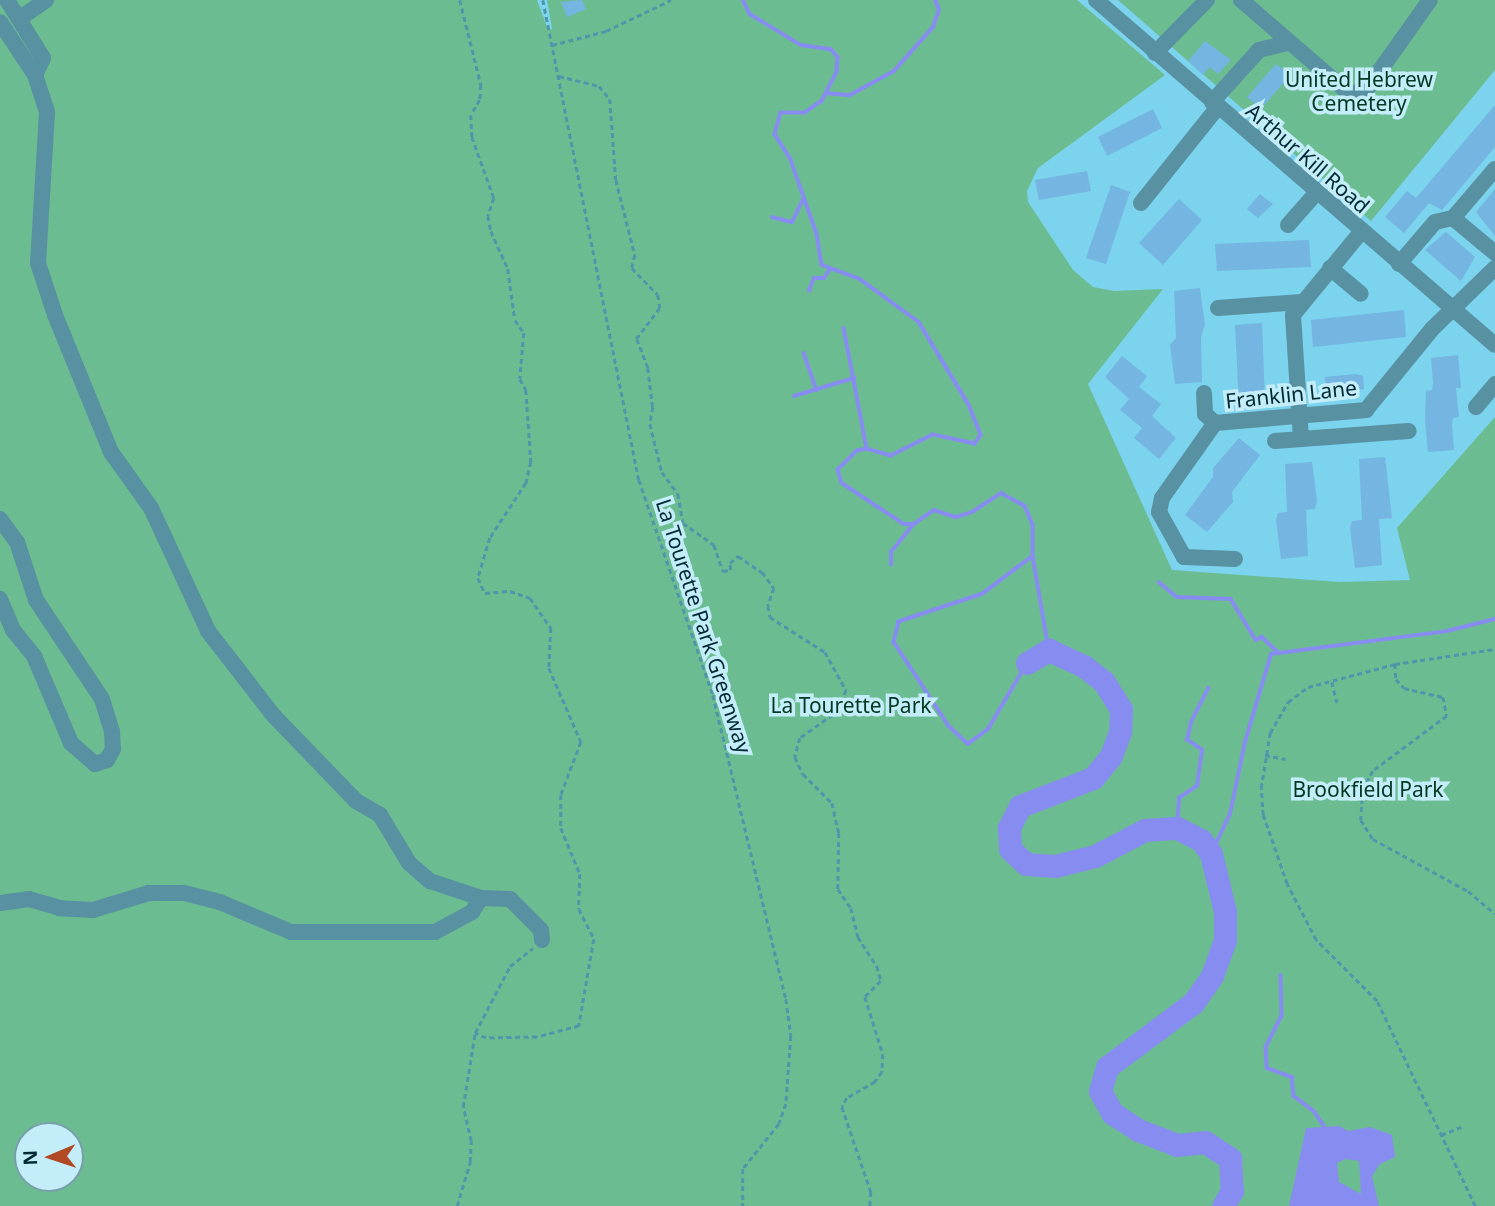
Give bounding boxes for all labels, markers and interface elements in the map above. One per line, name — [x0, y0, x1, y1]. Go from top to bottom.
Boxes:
park label: United Hebrew Cemetery — [1285, 66, 1433, 116]
street label: Arthur Kill Road — [1241, 98, 1375, 218]
street label: Franklin Lane — [1224, 375, 1358, 413]
street label: La Tourette Park Greenway — [651, 496, 757, 756]
park label: La Tourette Park — [770, 692, 932, 718]
park label: Brookfield Park — [1292, 776, 1444, 802]
north arrow — [14, 1122, 84, 1192]
text: N — [17, 1149, 43, 1166]

